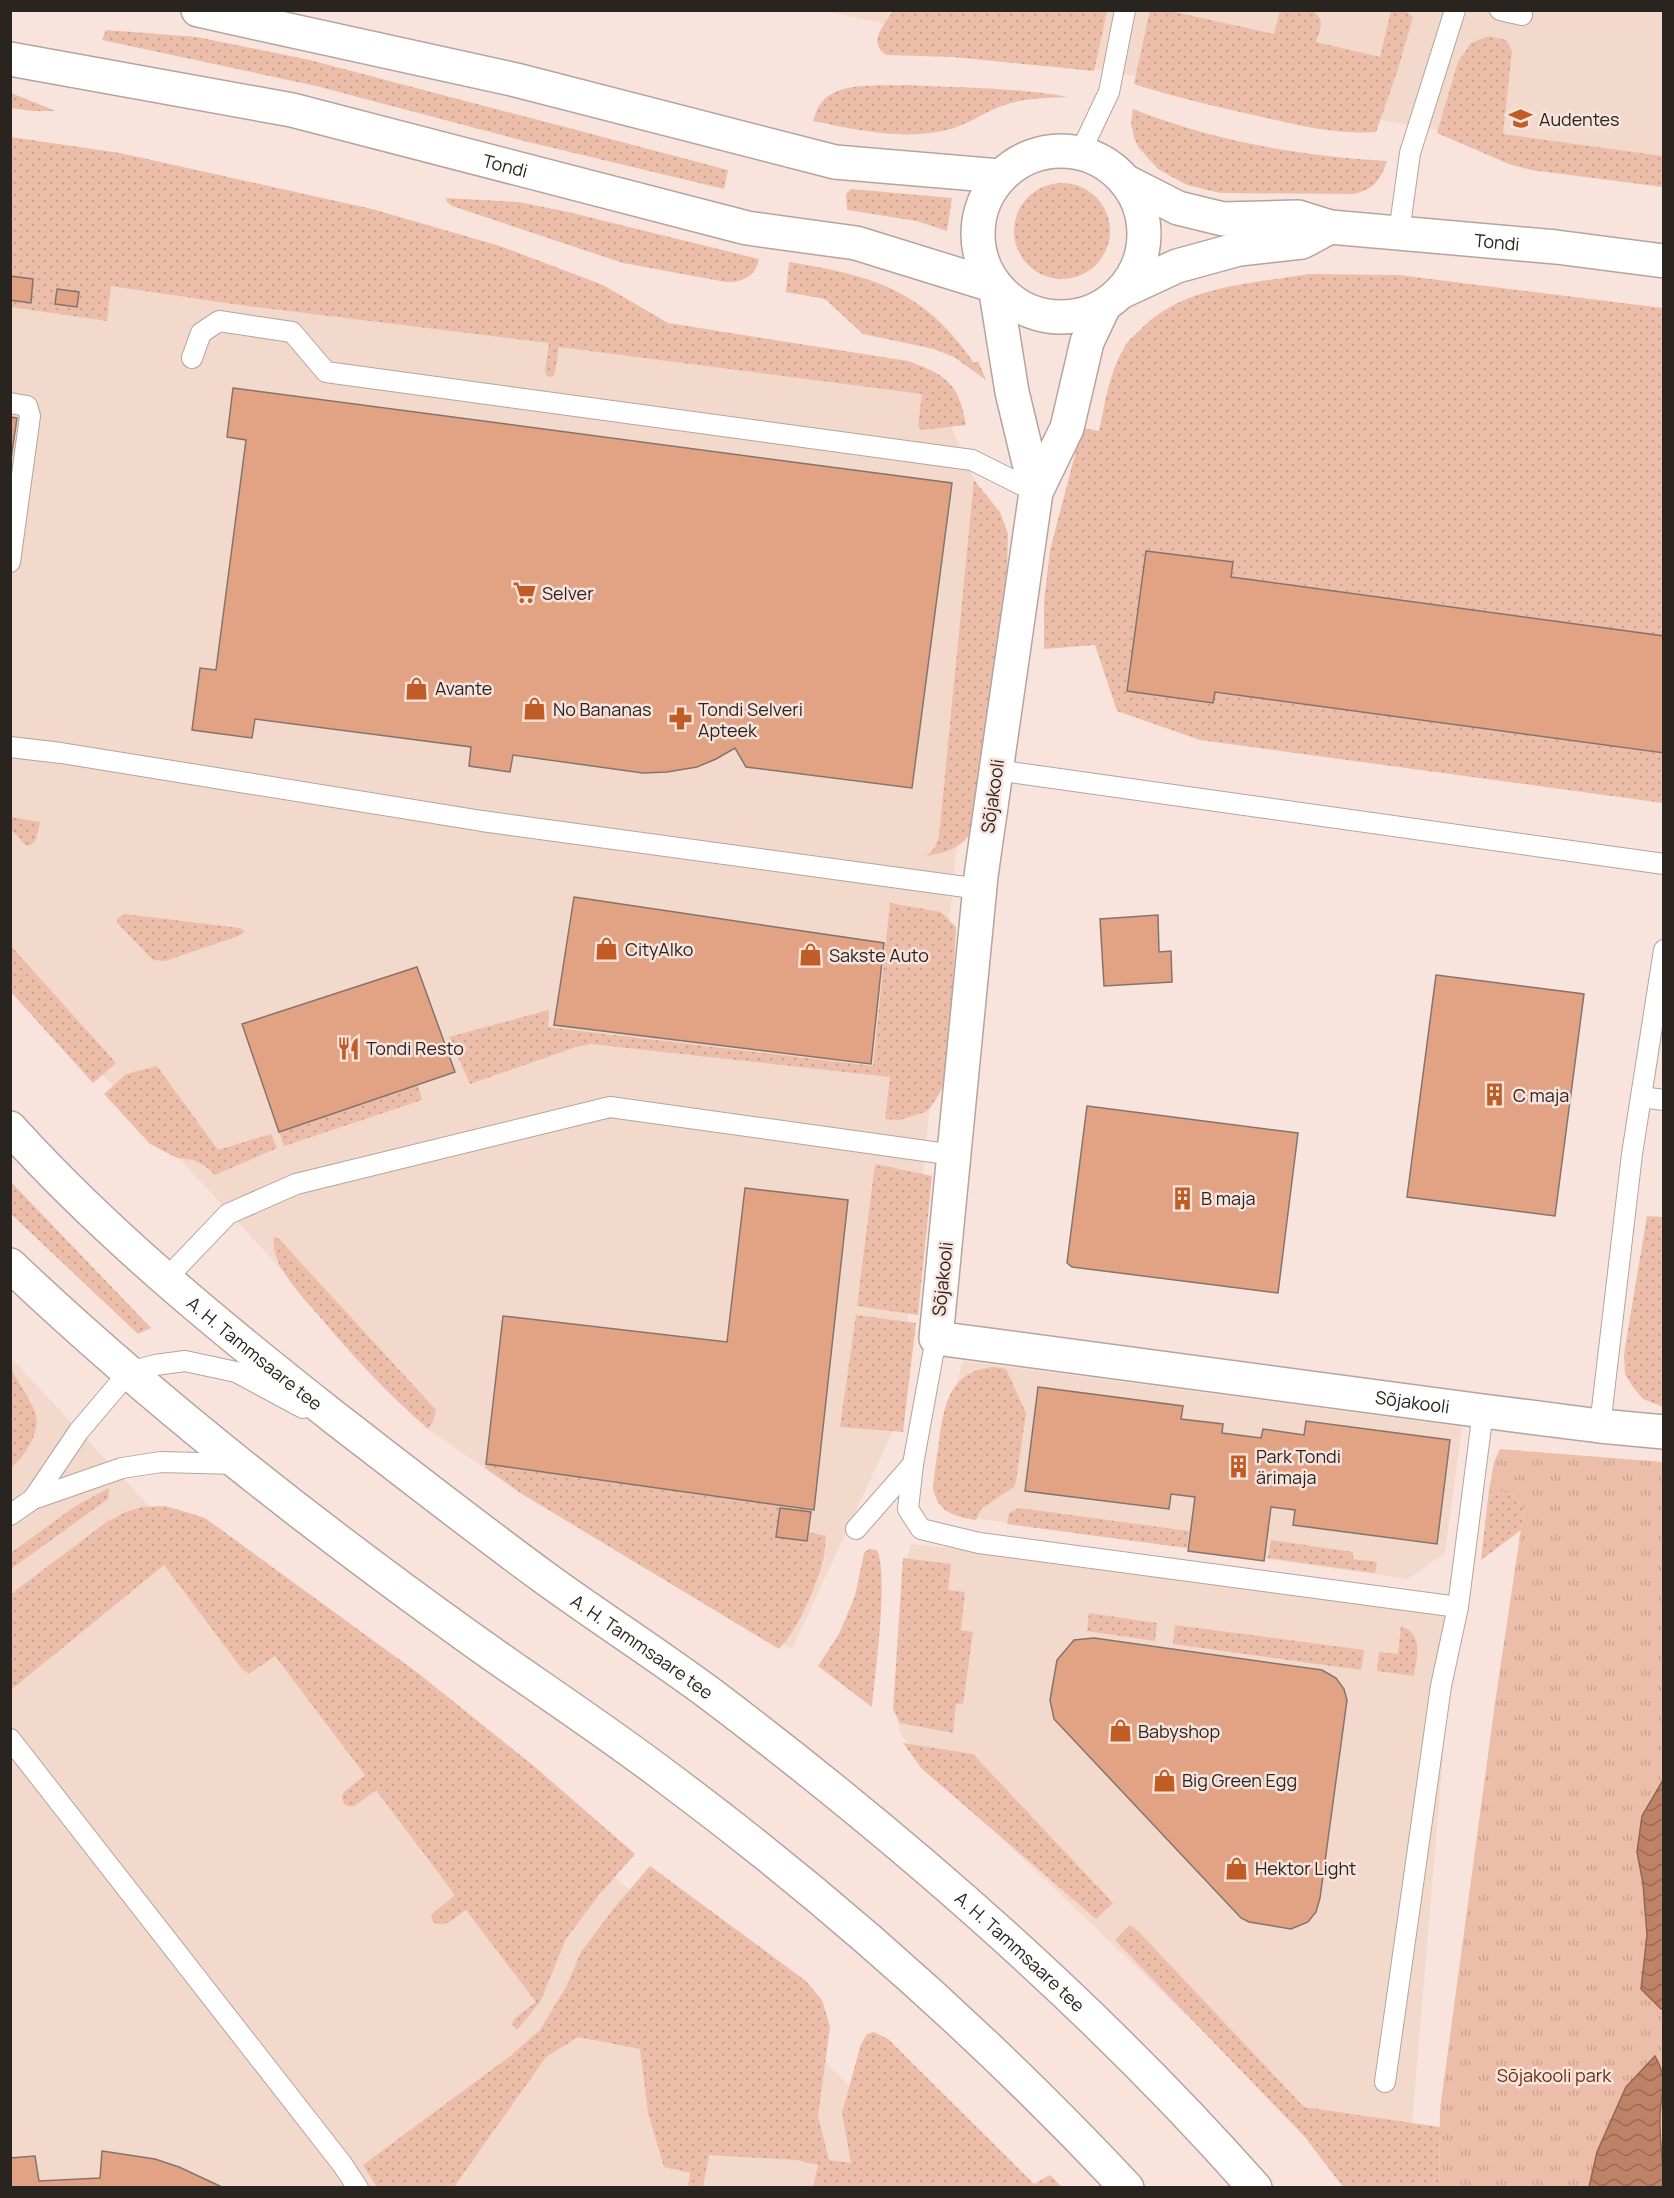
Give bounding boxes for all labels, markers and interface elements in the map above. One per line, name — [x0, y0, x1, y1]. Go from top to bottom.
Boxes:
school or university icon: Audentes — [1508, 106, 1534, 132]
place label: Audentes — [1539, 107, 1620, 131]
street label: Tondi — [480, 148, 530, 183]
street label: Tondi — [1473, 228, 1521, 256]
supermarket icon: Selver — [511, 580, 537, 606]
place label: Selver — [542, 581, 594, 605]
shop icon: Avante — [404, 675, 430, 701]
place label: Avante — [435, 676, 492, 700]
shop icon: No Bananas — [522, 696, 548, 722]
place label: No Bananas — [553, 697, 651, 721]
place label: Tondi Selveri Apteek — [698, 697, 803, 742]
pharmacy icon: Tondi Selveri Apteek — [667, 706, 693, 732]
street label: Sõjakooli — [975, 757, 1009, 835]
shop icon: CityAlko — [594, 936, 620, 962]
place label: CityAlko — [625, 937, 693, 961]
shop icon: Sakste Auto — [798, 942, 824, 968]
place label: Sakste Auto — [829, 943, 929, 967]
restaurant icon: Tondi Resto — [335, 1035, 361, 1061]
place label: Tondi Resto — [366, 1036, 464, 1060]
building icon: C maja — [1482, 1082, 1508, 1108]
place label: C maja — [1513, 1083, 1569, 1107]
building icon: B maja — [1170, 1185, 1196, 1211]
place label: B maja — [1201, 1186, 1255, 1210]
street label: Sõjakooli — [926, 1241, 958, 1317]
street label: A. H. Tammsaare tee — [182, 1291, 327, 1416]
street label: Sõjakooli — [1374, 1385, 1451, 1418]
place label: Park Tondi ärimaja — [1256, 1444, 1341, 1489]
building icon: Park Tondi ärimaja — [1225, 1453, 1251, 1479]
street label: A. H. Tammsaare tee — [566, 1588, 718, 1704]
shop icon: Babyshop — [1107, 1718, 1133, 1744]
place label: Babyshop — [1138, 1719, 1220, 1743]
shop icon: Big Green Egg — [1151, 1767, 1177, 1793]
place label: Big Green Egg — [1182, 1768, 1297, 1792]
shop icon: Hektor Light — [1224, 1855, 1250, 1881]
place label: Hektor Light — [1255, 1856, 1356, 1880]
street label: A. H. Tammsaare tee — [950, 1886, 1090, 2017]
park label: Sõjakooli park — [1497, 2063, 1612, 2087]

